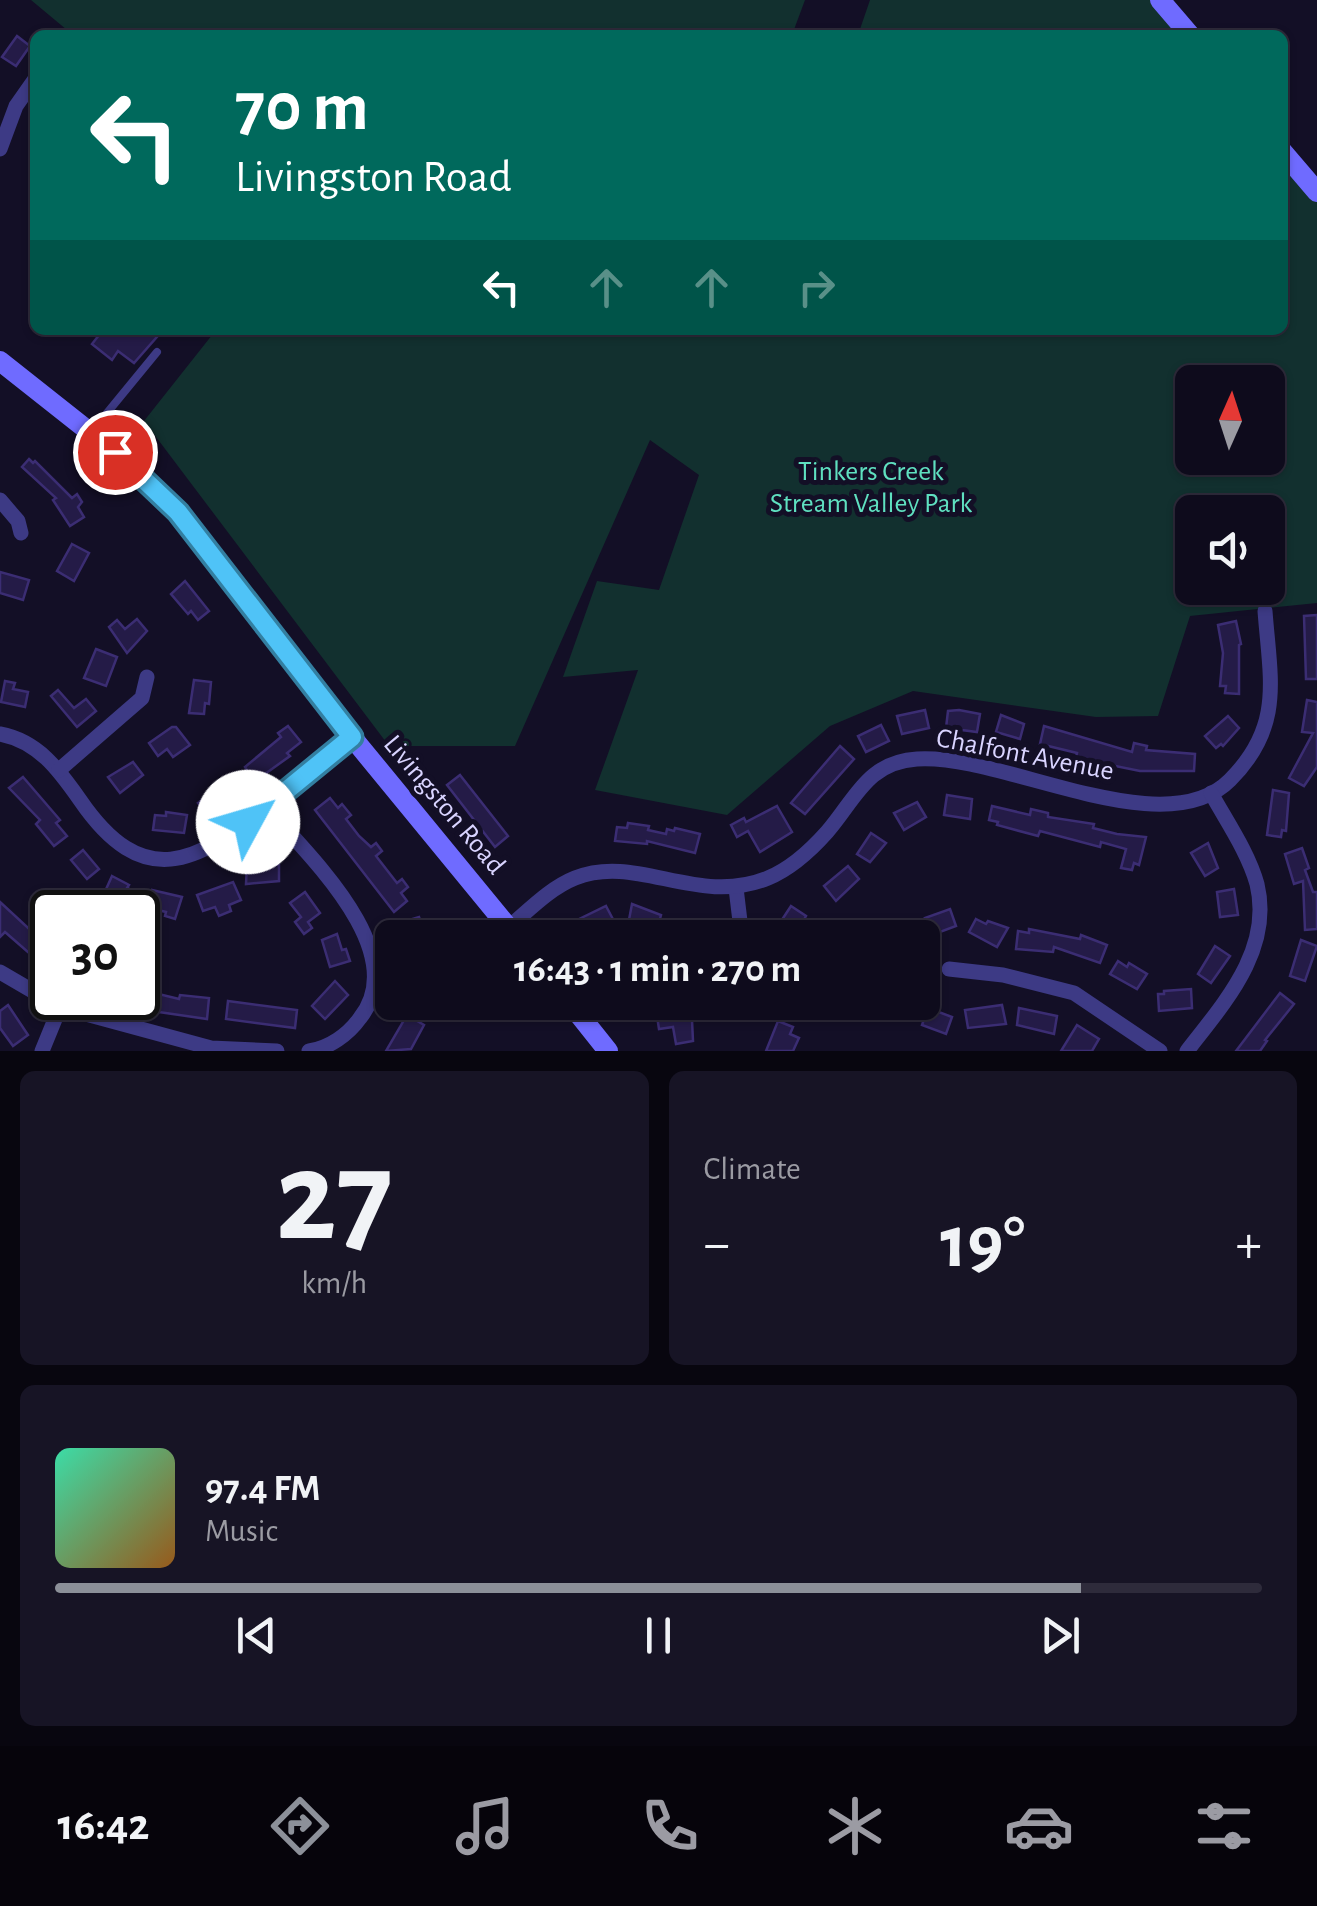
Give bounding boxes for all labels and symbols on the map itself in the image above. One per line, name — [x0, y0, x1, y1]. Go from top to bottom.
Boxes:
north arrow — [1175, 365, 1285, 475]
pin — [73, 410, 158, 495]
park label: Tinkers Creek Stream Valley Park — [770, 458, 973, 518]
street label: Chalfont Avenue — [934, 724, 1116, 786]
street label: Livingston Road — [378, 730, 510, 880]
position arrow — [196, 770, 300, 874]
speed limit sign: 30 — [30, 890, 160, 1020]

